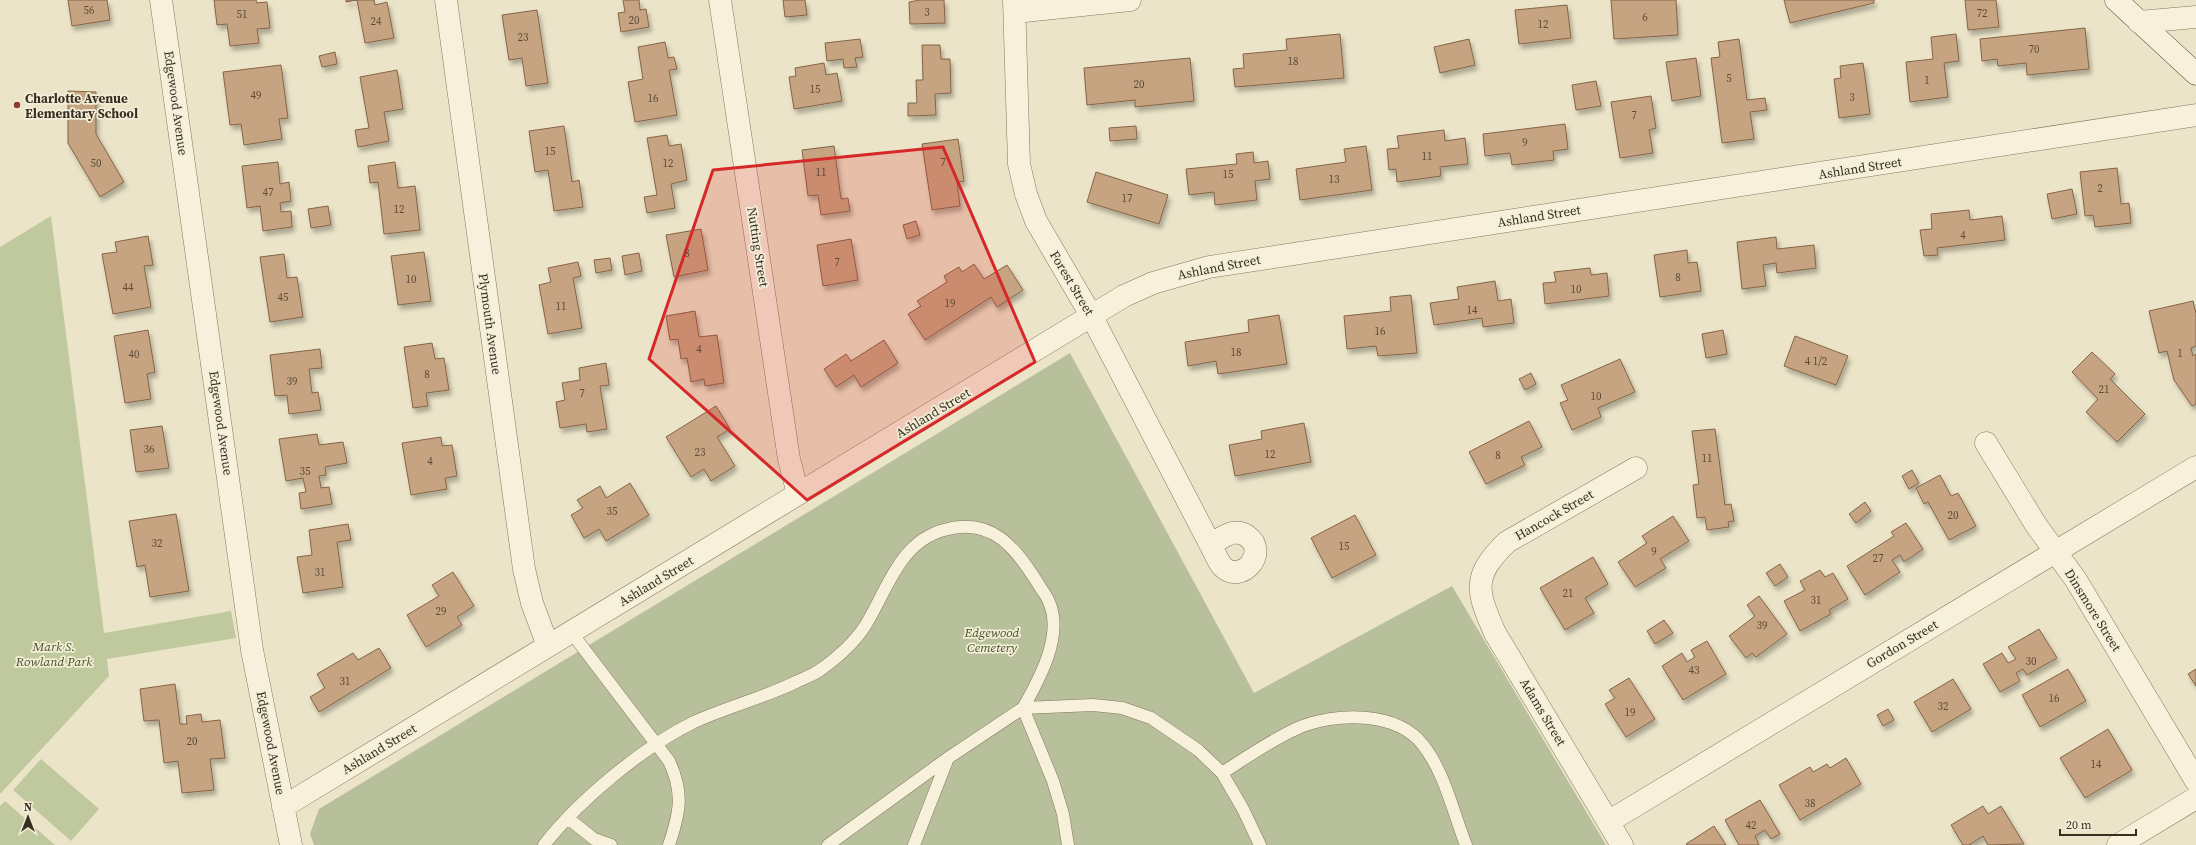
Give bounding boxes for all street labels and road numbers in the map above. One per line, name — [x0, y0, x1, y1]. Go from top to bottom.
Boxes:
street label: Edgewood Avenue — [160, 50, 192, 157]
street label: Ashland Street — [1817, 153, 1904, 183]
street label: Ashland Street — [1496, 201, 1583, 231]
street label: Nutting Street — [743, 206, 773, 289]
street label: Forest Street — [1046, 247, 1098, 319]
street label: Ashland Street — [1176, 250, 1263, 283]
street label: Plymouth Avenue — [474, 272, 506, 376]
street label: Edgewood Avenue — [205, 370, 237, 477]
street label: Ashland Street — [893, 384, 974, 442]
street label: Hancock Street — [1512, 485, 1597, 544]
street label: Ashland Street — [616, 552, 697, 610]
street label: Dinsmore Street — [2061, 566, 2126, 655]
street label: Gordon Street — [1863, 616, 1941, 672]
street label: Adams Street — [1516, 675, 1570, 750]
street label: Edgewood Avenue — [253, 690, 289, 797]
street label: Ashland Street — [339, 720, 420, 778]

